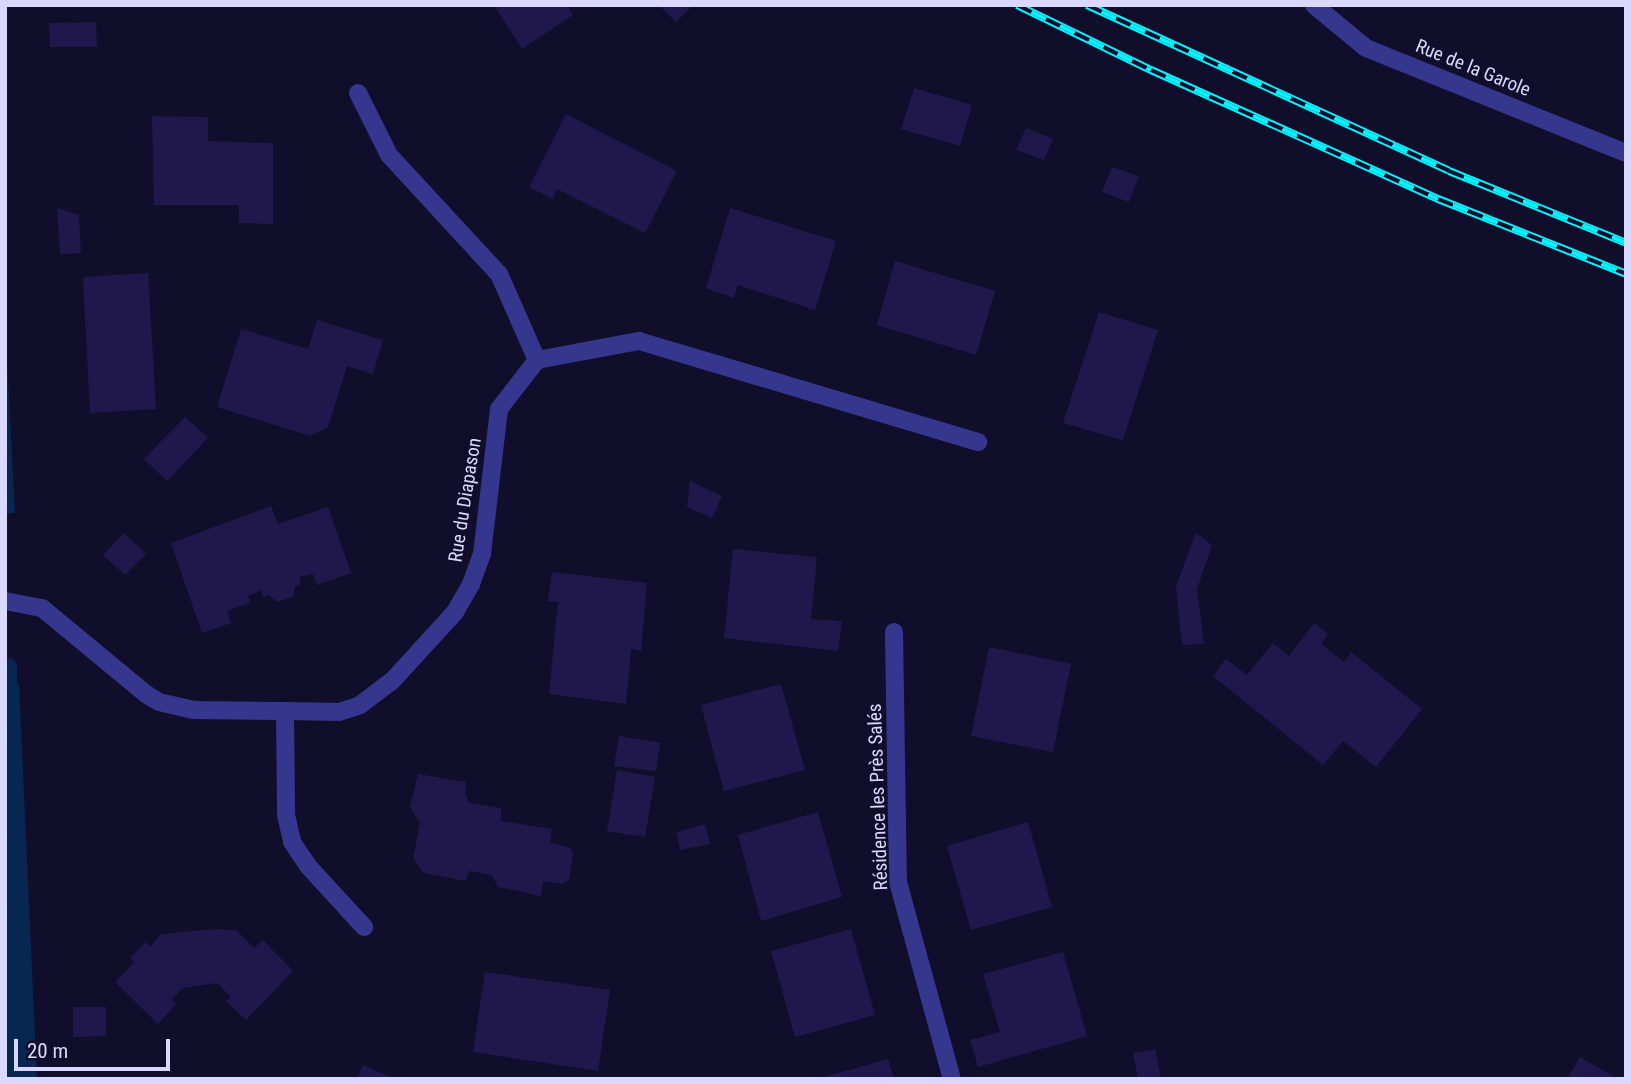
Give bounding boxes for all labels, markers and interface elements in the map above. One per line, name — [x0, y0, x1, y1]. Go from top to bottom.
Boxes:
street label: Rue de la Garole — [1412, 35, 1534, 101]
street label: Rue du Diapason — [444, 436, 486, 564]
street label: Résidence les Près Salés — [863, 703, 893, 891]
scale bar — [18, 1024, 173, 1068]
text: 20 m — [27, 1039, 68, 1063]

